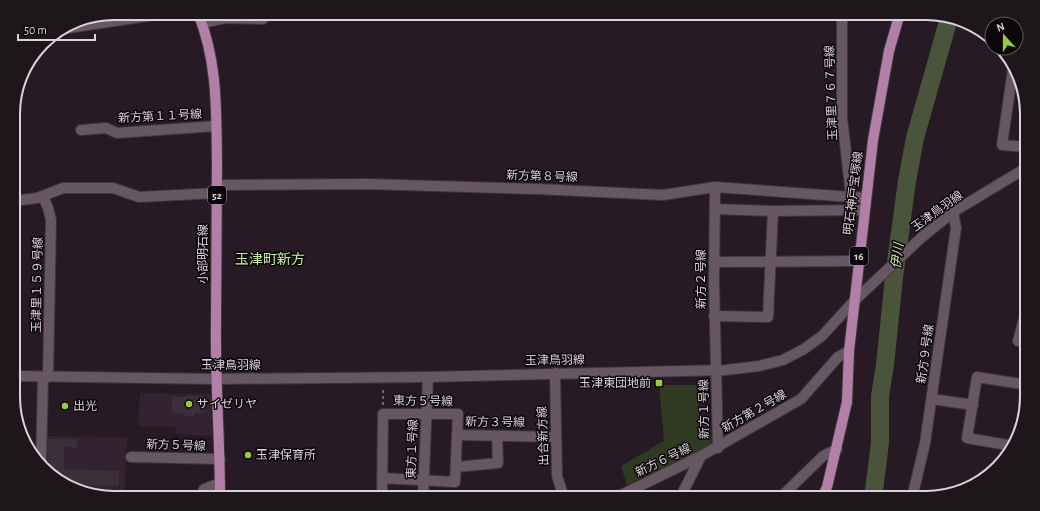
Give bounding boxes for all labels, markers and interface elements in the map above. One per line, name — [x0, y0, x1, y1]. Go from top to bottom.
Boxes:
scale bar — [18, 16, 95, 42]
north arrow — [984, 16, 1024, 56]
text: N — [995, 21, 1006, 34]
text: 50 m — [24, 24, 47, 36]
street label: 玉津里７６７号線 — [822, 45, 839, 141]
street label: 新方第１１号線 — [118, 107, 202, 124]
street label: 明石神戸宝塚線 — [841, 150, 864, 235]
street label: 新方第８号線 — [506, 168, 578, 183]
road number: 52 — [208, 186, 226, 204]
street label: 玉津鳥羽線 — [909, 188, 965, 233]
street label: 小部明石線 — [196, 224, 209, 284]
street label: 玉津里１５９号線 — [29, 237, 44, 333]
water label: 伊川 — [889, 240, 906, 270]
road number: 16 — [850, 247, 868, 265]
street label: 新方２号線 — [694, 249, 707, 309]
district label: 玉津町新方 — [235, 252, 305, 267]
street label: 新方９号線 — [914, 323, 935, 385]
street label: 玉津鳥羽線 — [525, 352, 585, 367]
street label: 玉津鳥羽線 — [201, 358, 261, 371]
place label: 玉津東団地前 — [579, 377, 651, 389]
marker: 玉津東団地前 — [654, 378, 664, 388]
street label: 新方１号線 — [696, 379, 711, 439]
street label: 新方第２号線 — [719, 387, 788, 434]
street label: 東方５号線 — [393, 393, 453, 408]
place label: サイゼリヤ — [197, 397, 257, 410]
marker: サイゼリヤ — [184, 399, 194, 409]
place label: 出光 — [73, 400, 97, 412]
marker: 出光 — [60, 401, 70, 411]
street label: 出合新方線 — [535, 406, 550, 466]
street label: 新方３号線 — [465, 414, 525, 429]
street label: 東方１号線 — [404, 419, 419, 479]
street label: 新方５号線 — [146, 437, 206, 452]
street label: 新方６号線 — [633, 441, 693, 479]
place label: 玉津保育所 — [256, 448, 316, 461]
marker: 玉津保育所 — [243, 450, 253, 460]

